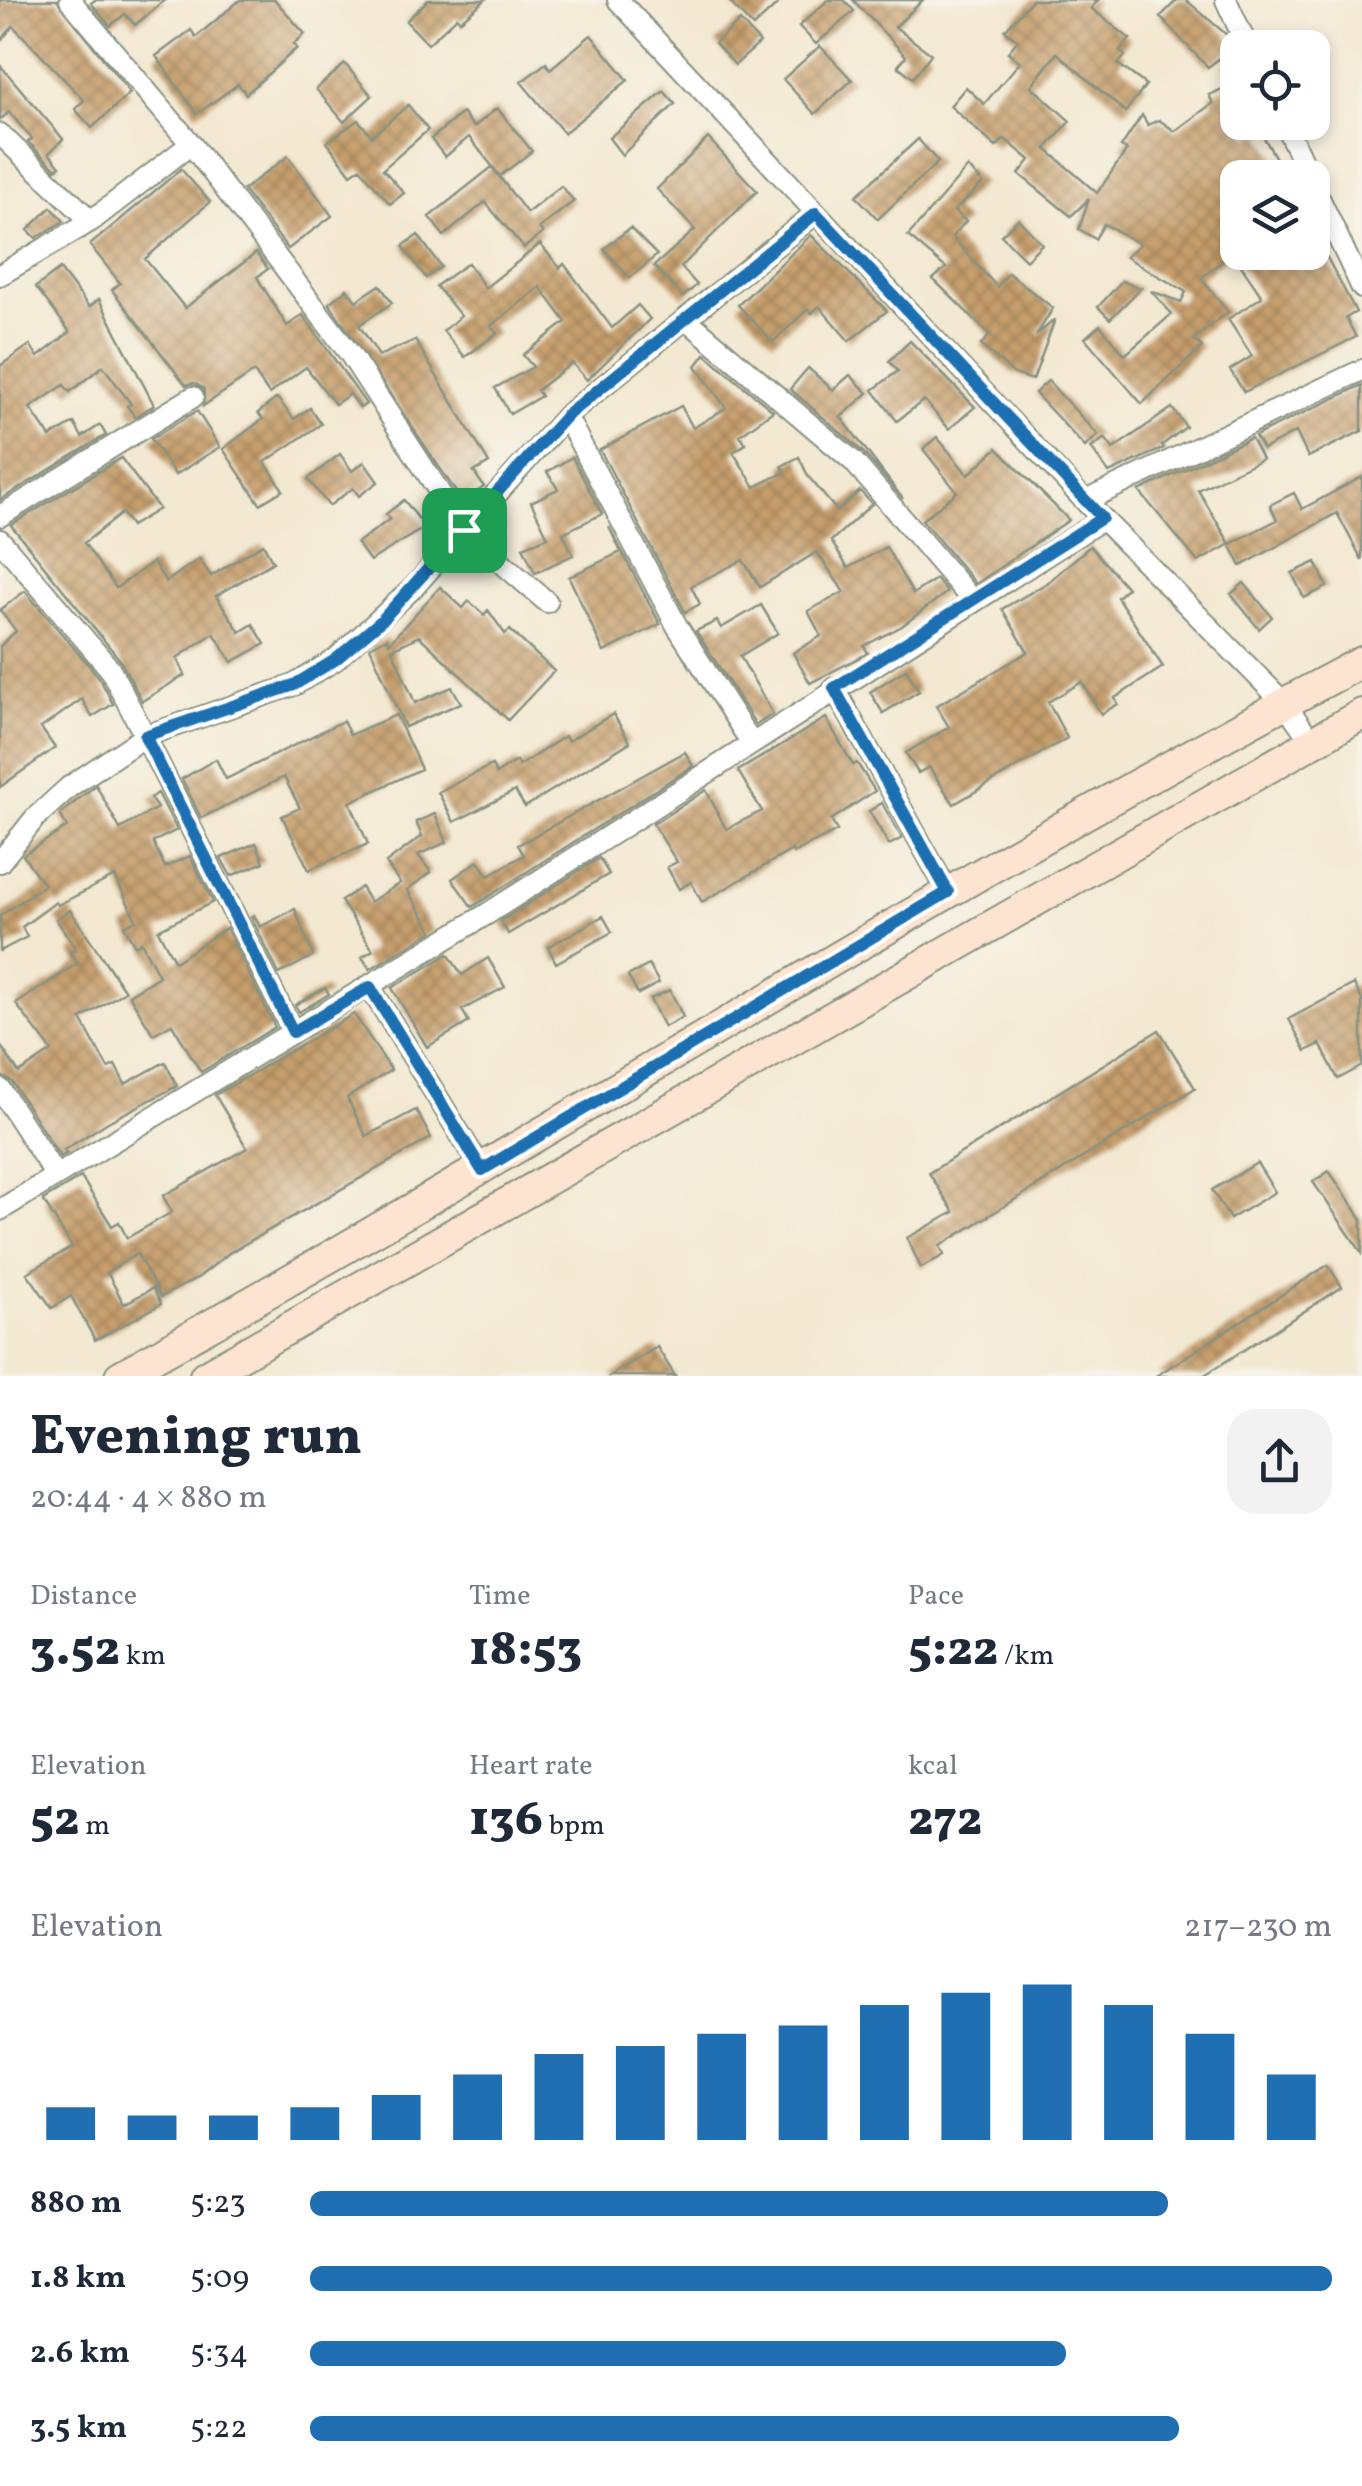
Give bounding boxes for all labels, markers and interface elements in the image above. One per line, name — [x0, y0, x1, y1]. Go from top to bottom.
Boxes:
map controls — [1220, 30, 1330, 270]
button: locate — [1220, 30, 1330, 140]
button: layers — [1220, 160, 1330, 270]
pin — [422, 488, 507, 573]
icon: arrive — [437, 503, 492, 558]
text: Evening run — [30, 1401, 362, 1477]
button: share — [1227, 1409, 1332, 1514]
text: 20:44 · 4 × 880 m — [30, 1477, 267, 1521]
text: Distance — [30, 1577, 137, 1616]
text: Time — [469, 1577, 530, 1616]
text: Pace — [908, 1577, 964, 1616]
text: 3.52 — [30, 1616, 120, 1686]
text: 18:53 — [469, 1616, 582, 1686]
text: 5:22 — [908, 1616, 998, 1686]
text: km — [120, 1637, 166, 1676]
text: /km — [998, 1637, 1054, 1676]
text: Elevation — [30, 1747, 146, 1786]
text: Heart rate — [469, 1747, 593, 1786]
text: kcal — [908, 1747, 958, 1786]
text: 52 — [30, 1786, 80, 1856]
text: 136 — [469, 1786, 543, 1856]
text: 272 — [908, 1786, 982, 1856]
text: m — [80, 1807, 110, 1846]
text: bpm — [543, 1807, 605, 1846]
text: Elevation — [30, 1906, 163, 1950]
text: 217–230 m — [1184, 1906, 1332, 1950]
text: 880 m — [30, 2182, 122, 2226]
text: 5:23 — [190, 2182, 246, 2226]
text: 1.8 km — [30, 2257, 126, 2301]
text: 5:09 — [190, 2257, 249, 2301]
text: 2.6 km — [30, 2332, 130, 2376]
text: 5:34 — [190, 2332, 248, 2376]
text: 3.5 km — [30, 2407, 127, 2451]
text: 5:22 — [190, 2407, 247, 2451]

